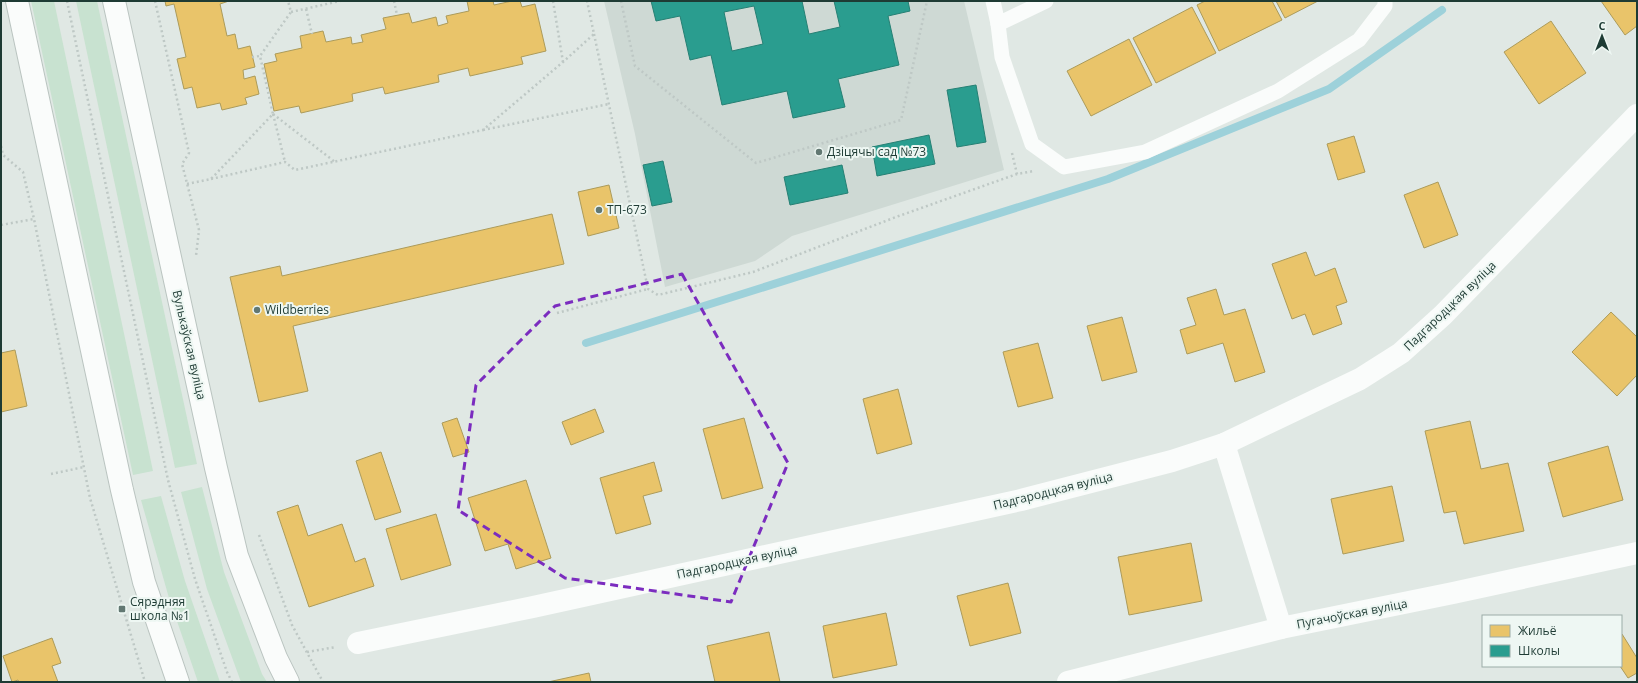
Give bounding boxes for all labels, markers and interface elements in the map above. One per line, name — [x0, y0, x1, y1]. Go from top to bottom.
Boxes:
north arrow — [1582, 16, 1622, 56]
text: С — [1598, 18, 1606, 33]
place label: Дзіцячы сад №73 — [827, 143, 926, 160]
marker: Дзіцячы сад №73 — [814, 147, 824, 157]
place label: ТП-673 — [607, 201, 647, 218]
marker: ТП-673 — [594, 205, 604, 215]
street label: Падгародцкая вуліца — [1400, 257, 1500, 354]
street label: Вулькаўская вуліца — [169, 288, 210, 401]
place label: Wildberries — [265, 301, 329, 318]
marker: Wildberries — [252, 305, 262, 315]
street label: Падгародцкая вуліца — [991, 467, 1114, 514]
street label: Падгародцкая вуліца — [675, 540, 799, 583]
place label: Сярэдняя школа №1 — [130, 593, 190, 624]
street label: Пугачоўская вуліца — [1295, 594, 1409, 633]
marker: Сярэдняя школа №1 — [117, 604, 127, 614]
legend — [1482, 615, 1622, 667]
text: Жильё — [1518, 622, 1557, 639]
text: Школы — [1518, 642, 1560, 659]

